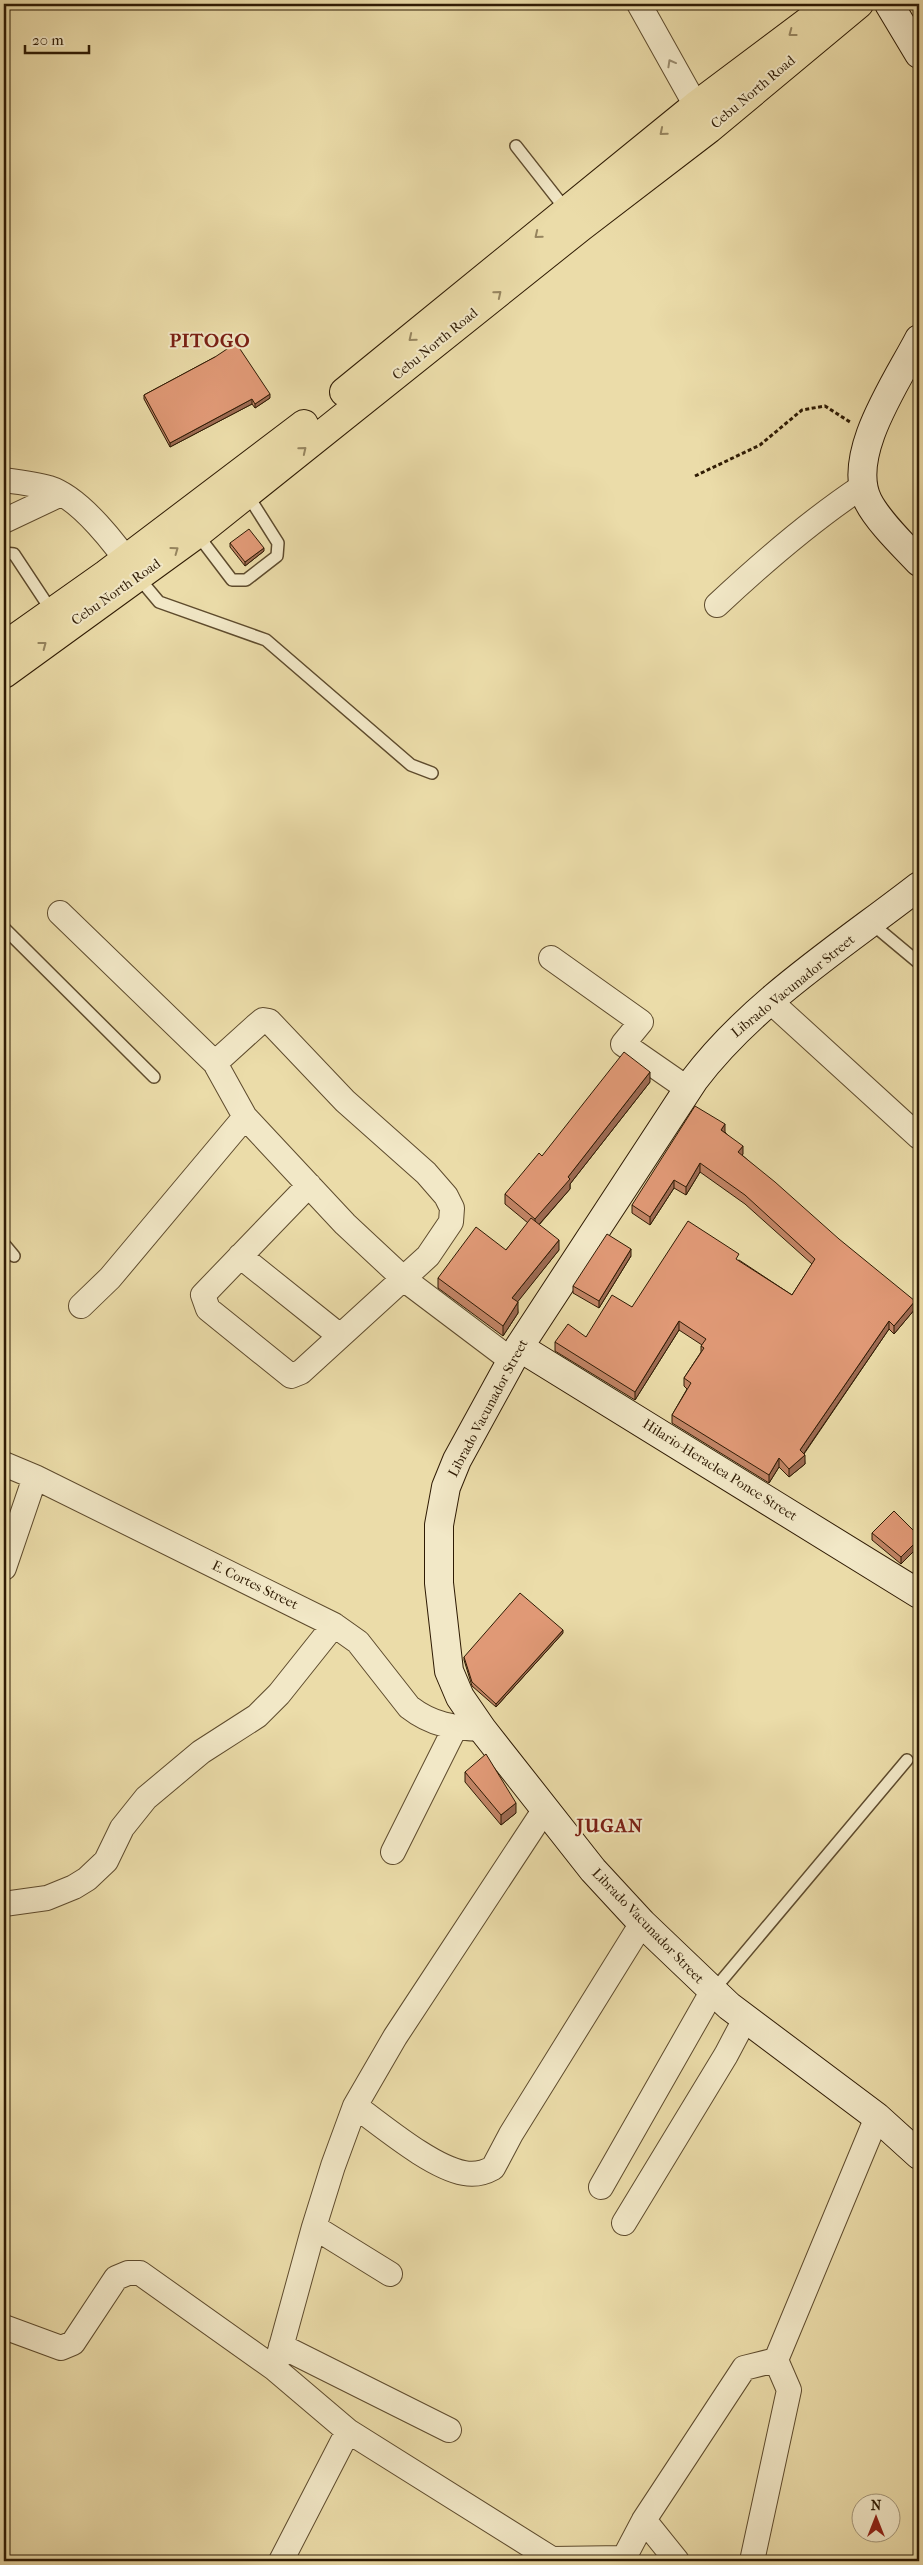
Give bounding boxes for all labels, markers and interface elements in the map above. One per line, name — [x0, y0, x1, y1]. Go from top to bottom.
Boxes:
scale bar — [25, 22, 89, 54]
one-way arrow — [788, 27, 798, 36]
text: 20 m — [32, 31, 64, 49]
street label: Cebu North Road — [707, 52, 799, 132]
one-way arrow — [668, 59, 678, 68]
one-way arrow — [660, 126, 669, 135]
one-way arrow — [535, 230, 544, 238]
one-way arrow — [492, 291, 501, 299]
street label: Cebu North Road — [389, 304, 481, 384]
district label: PITOGO — [169, 330, 251, 352]
one-way arrow — [408, 332, 417, 341]
one-way arrow — [297, 446, 306, 455]
one-way arrow — [169, 547, 179, 556]
street label: Cebu North Road — [68, 555, 164, 629]
one-way arrow — [37, 642, 46, 650]
street label: Librado Vacunador Street — [728, 931, 858, 1041]
street label: Librado Vacunador Street — [444, 1336, 532, 1480]
street label: Hilario-Heraclea Ponce Street — [640, 1415, 800, 1525]
street label: E. Cortes Street — [209, 1557, 301, 1613]
district label: JUGAN — [575, 1815, 643, 1837]
street label: Librado Vacunador Street — [588, 1865, 708, 1987]
north arrow — [850, 2492, 900, 2542]
text: N — [871, 2497, 882, 2514]

